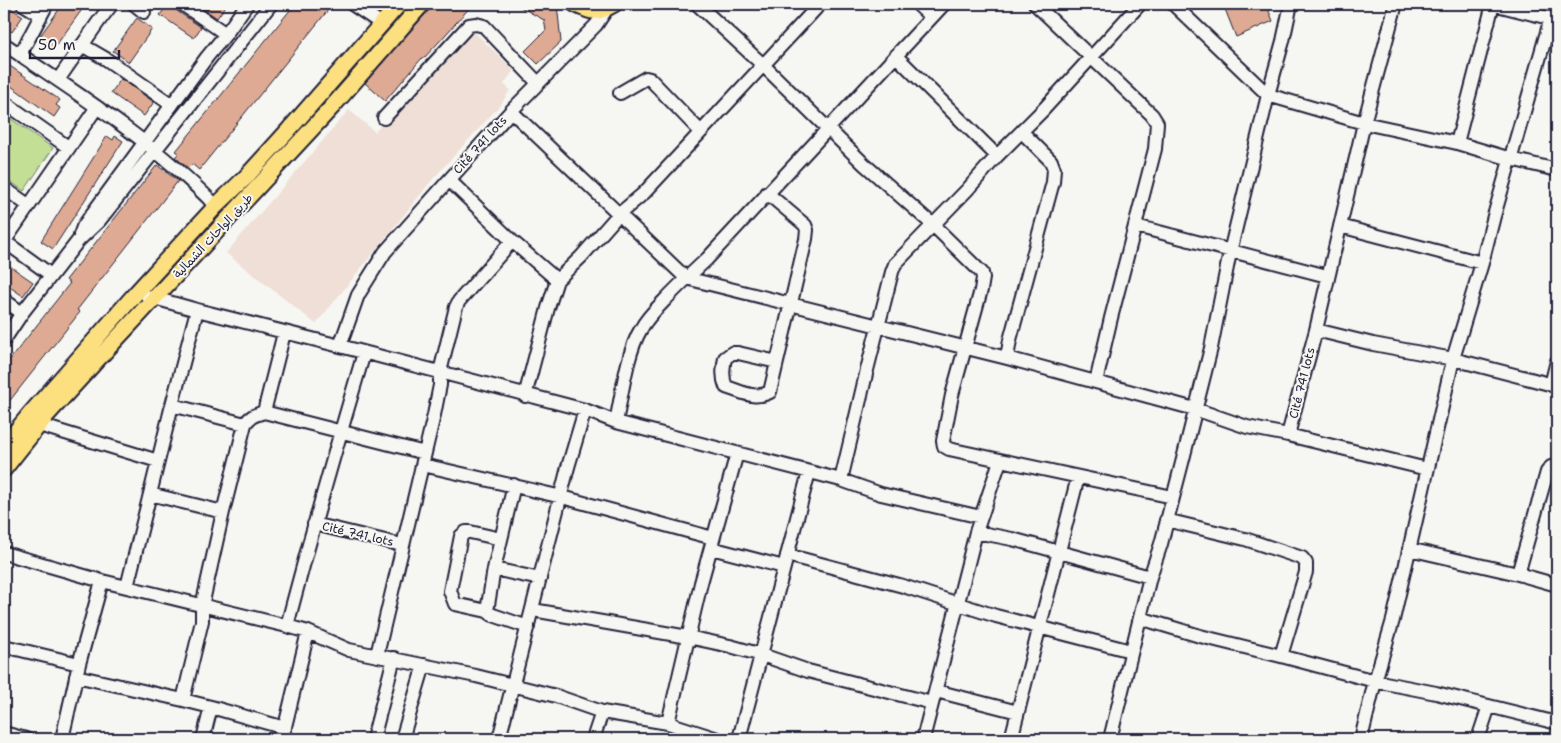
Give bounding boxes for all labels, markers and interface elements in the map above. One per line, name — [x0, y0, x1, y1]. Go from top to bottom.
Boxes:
scale bar — [30, 28, 119, 60]
text: 50 m — [38, 35, 76, 55]
street label: Cité 741 lots — [450, 113, 510, 177]
street label: طريق الواحات الشمالية — [170, 190, 256, 282]
street label: Cité 741 lots — [1285, 346, 1319, 420]
street label: Cité 741 lots — [321, 518, 395, 550]

